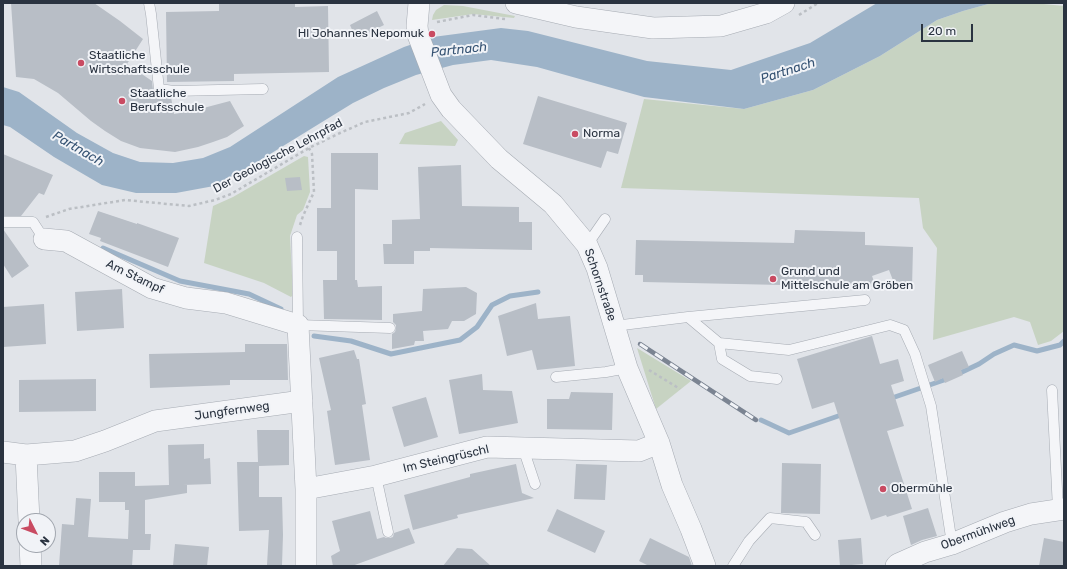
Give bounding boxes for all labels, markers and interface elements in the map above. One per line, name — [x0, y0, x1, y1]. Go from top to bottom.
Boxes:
scale bar — [923, 16, 975, 42]
text: 20 m — [928, 24, 956, 38]
place label: Hl Johannes Nepomuk — [298, 27, 424, 41]
marker: Hl Johannes Nepomuk — [427, 29, 437, 39]
water label: Partnach — [430, 39, 488, 61]
place label: Staatliche Wirtschaftsschule — [89, 49, 190, 77]
water label: Partnach — [759, 55, 817, 87]
marker: Staatliche Wirtschaftsschule — [76, 58, 86, 68]
place label: Staatliche Berufsschule — [130, 87, 204, 115]
marker: Staatliche Berufsschule — [117, 96, 127, 106]
street label: Der Geologische Lehrpfad — [211, 116, 345, 196]
place label: Norma — [583, 127, 620, 141]
water label: Partnach — [50, 128, 106, 170]
marker: Norma — [570, 129, 580, 139]
street label: Schornstraße — [581, 247, 619, 323]
street label: Am Stampf — [104, 257, 166, 297]
place label: Grund und Mittelschule am Gröben — [781, 265, 913, 293]
marker: Grund und Mittelschule am Gröben — [768, 274, 778, 284]
street label: Jungfernweg — [194, 399, 270, 423]
street label: Im Steingrüschl — [402, 442, 490, 476]
place label: Obermühle — [891, 482, 952, 496]
marker: Obermühle — [878, 484, 888, 494]
north arrow — [16, 513, 56, 553]
street label: Obermühlweg — [939, 513, 1017, 553]
text: N — [37, 533, 52, 548]

